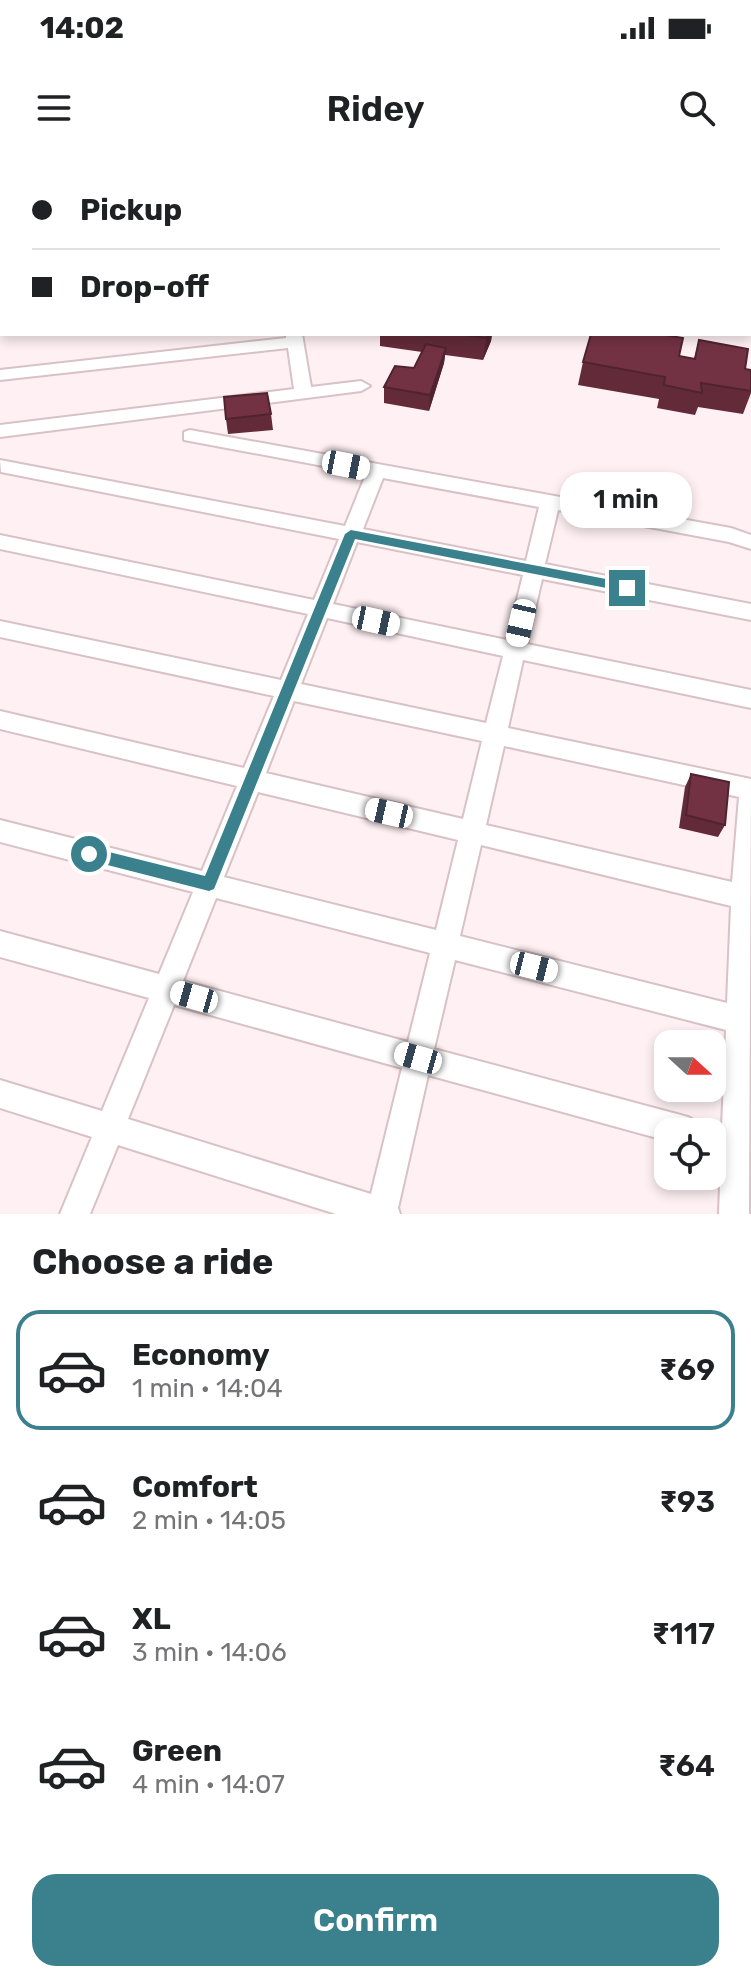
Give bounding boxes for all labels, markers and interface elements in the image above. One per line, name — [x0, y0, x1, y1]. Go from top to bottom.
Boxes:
text: 14:02 — [40, 10, 124, 46]
icon: menu — [32, 86, 76, 130]
icon: search — [675, 86, 719, 130]
text: Ridey — [326, 87, 425, 130]
text: Pickup — [80, 192, 182, 228]
text: Drop-off — [80, 269, 209, 305]
car — [320, 449, 372, 481]
callout: 1 min — [561, 472, 693, 528]
text: 1 min — [593, 484, 659, 515]
route end — [609, 570, 645, 606]
car — [504, 597, 538, 649]
car — [350, 604, 402, 638]
car — [363, 796, 415, 830]
route start — [71, 836, 107, 872]
car — [508, 950, 560, 984]
car — [168, 979, 220, 1015]
north arrow — [654, 1030, 726, 1102]
map controls — [654, 1030, 726, 1190]
car — [392, 1040, 444, 1076]
button: locate — [654, 1118, 726, 1190]
text: Choose a ride — [32, 1240, 273, 1283]
icon: car — [36, 1334, 108, 1406]
text: Economy — [132, 1337, 270, 1373]
text: ₹69 — [659, 1352, 715, 1388]
text: 1 min · 14:04 — [132, 1373, 283, 1404]
icon: car — [36, 1466, 108, 1538]
text: Comfort — [132, 1469, 258, 1505]
text: ₹93 — [659, 1484, 715, 1520]
text: 2 min · 14:05 — [132, 1505, 286, 1536]
icon: car — [36, 1598, 108, 1670]
text: XL — [132, 1601, 171, 1637]
text: ₹117 — [652, 1616, 715, 1652]
text: 3 min · 14:06 — [132, 1637, 287, 1668]
icon: car — [36, 1730, 108, 1802]
text: Green — [132, 1733, 222, 1769]
text: ₹64 — [658, 1748, 715, 1784]
text: 4 min · 14:07 — [132, 1769, 285, 1800]
button: Confirm — [32, 1874, 719, 1966]

